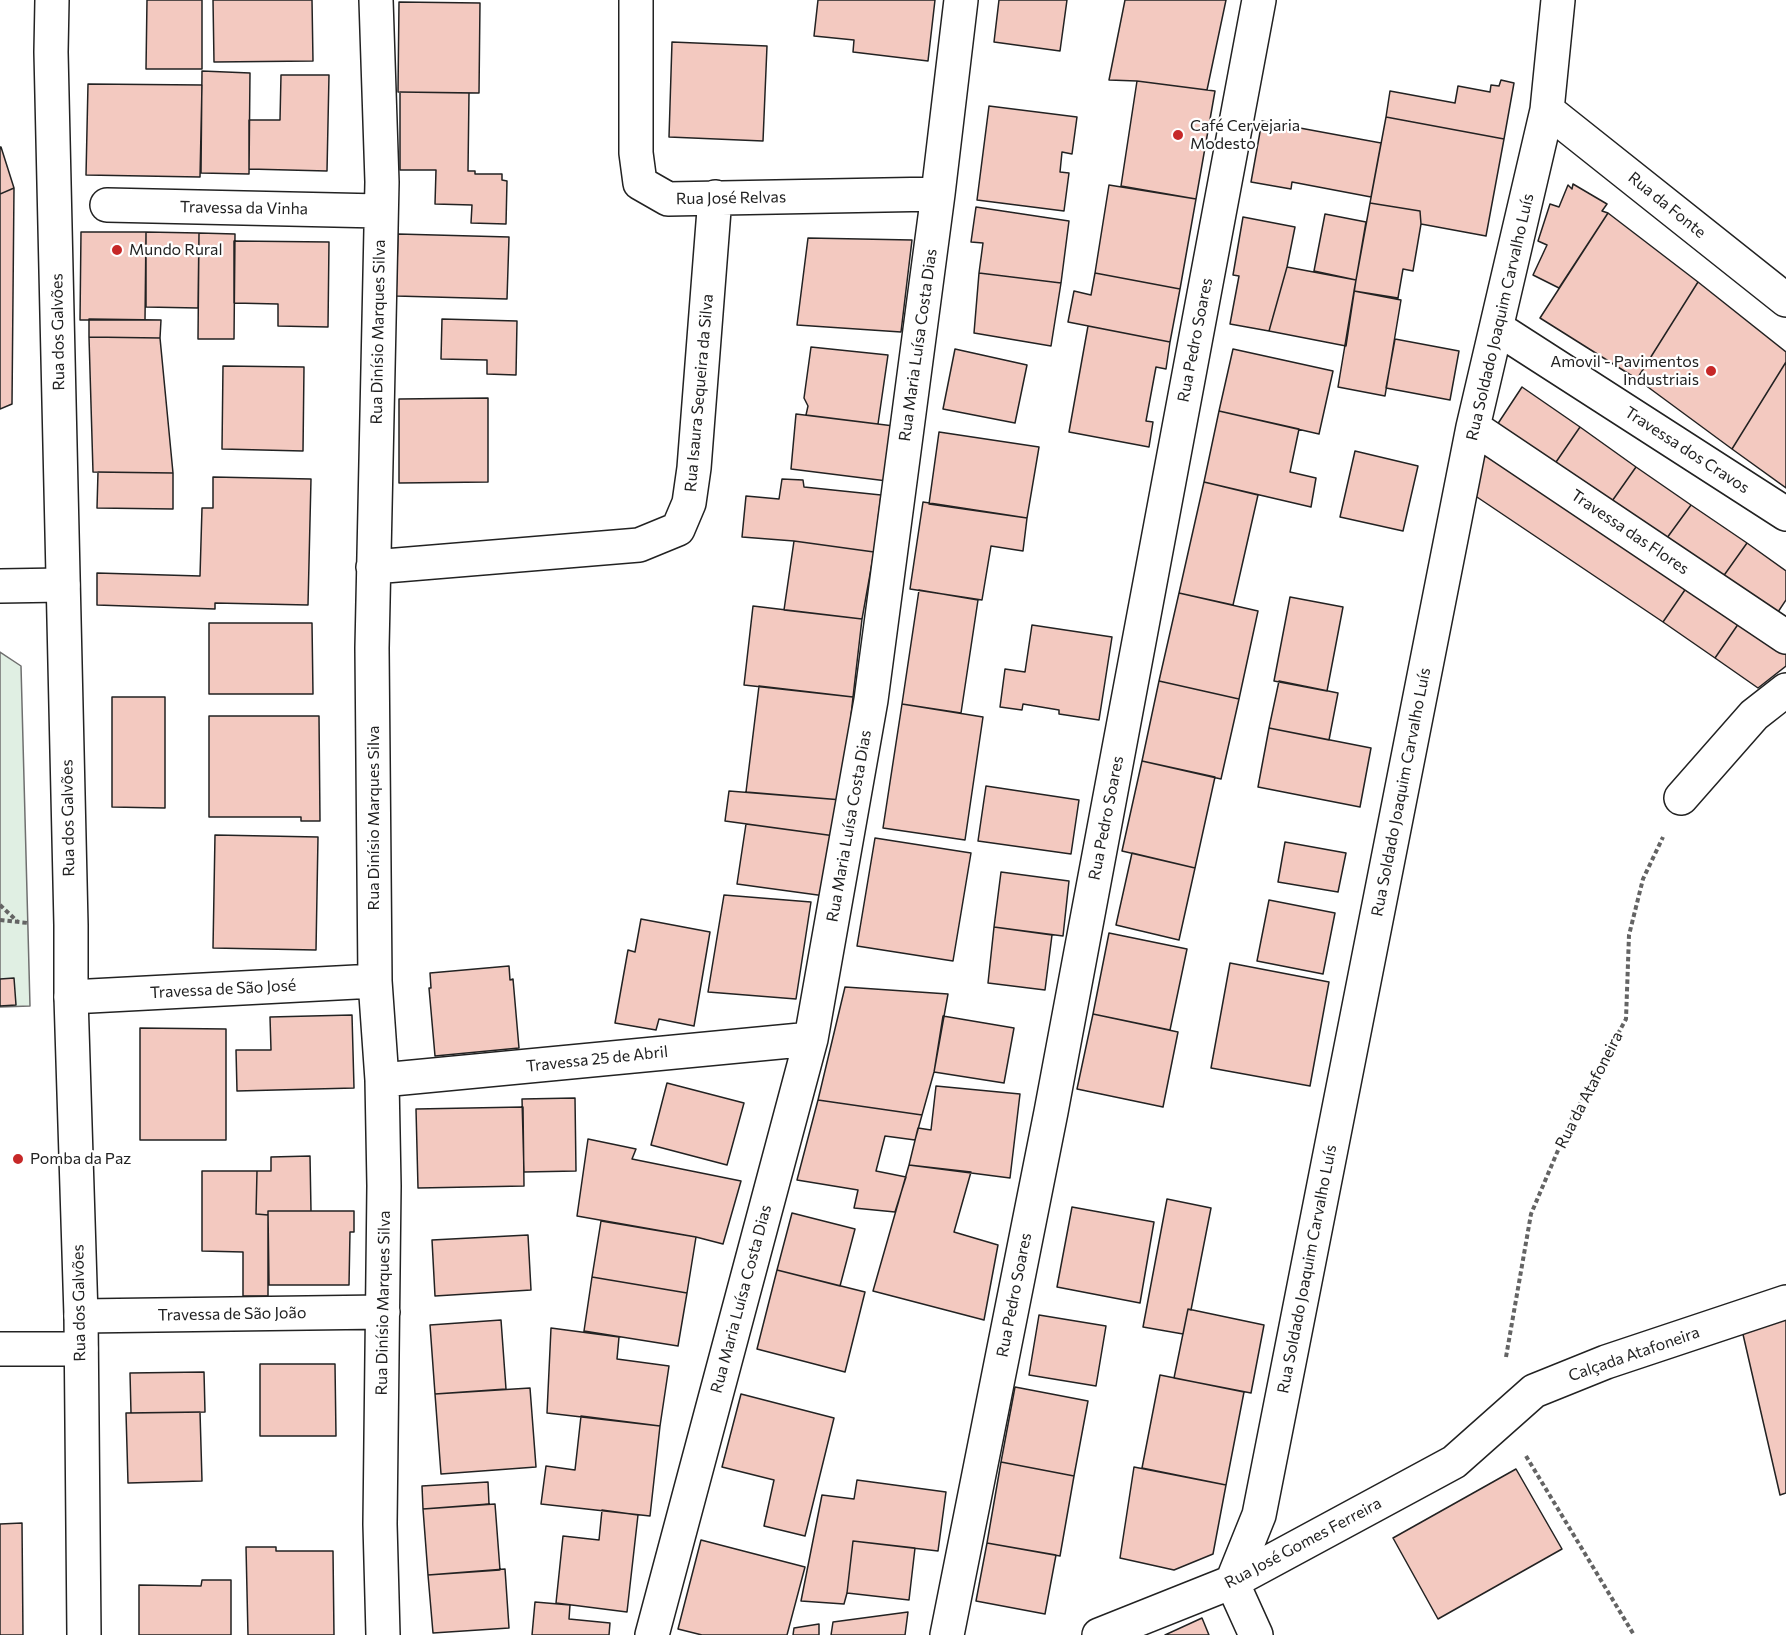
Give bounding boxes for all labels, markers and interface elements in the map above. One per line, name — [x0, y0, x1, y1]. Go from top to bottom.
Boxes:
place label: Café Cervejaria Modesto — [1190, 116, 1300, 154]
marker: Café Cervejaria Modesto — [1171, 128, 1185, 142]
street label: Rua da Fonte — [1624, 168, 1710, 242]
street label: Rua José Relvas — [676, 187, 786, 209]
street label: Rua Soldado Joaquim Carvalho Luís — [1462, 192, 1538, 442]
street label: Travessa da Vinha — [180, 197, 308, 219]
street label: Rua Dinísio Marques Silva — [367, 239, 389, 425]
place label: Mundo Rural — [129, 240, 222, 260]
marker: Mundo Rural — [110, 243, 124, 257]
street label: Rua Maria Luísa Costa Dias — [895, 247, 941, 443]
street label: Rua dos Galvões — [47, 273, 69, 391]
street label: Rua Pedro Soares — [1174, 276, 1216, 404]
street label: Rua Isaura Sequeira da Silva — [681, 293, 717, 493]
place label: Amovil - Pavimentos Industriais — [1550, 352, 1699, 390]
marker: Amovil - Pavimentos Industriais — [1704, 364, 1718, 378]
street label: Travessa dos Cravos — [1621, 403, 1753, 497]
street label: Travessa das Flores — [1567, 485, 1693, 579]
street label: Rua Soldado Joaquim Carvalho Luís — [1367, 666, 1435, 918]
street label: Rua Dinísio Marques Silva — [364, 726, 384, 910]
street label: Rua Maria Luísa Costa Dias — [823, 729, 875, 923]
street label: Rua Pedro Soares — [1085, 754, 1127, 882]
street label: Rua dos Galvões — [57, 759, 79, 877]
street label: Travessa de São José — [149, 976, 297, 1002]
street label: Rua da Atafoneira — [1551, 1028, 1627, 1152]
street label: Travessa 25 de Abril — [525, 1042, 669, 1076]
street label: Rua Soldado Joaquim Carvalho Luís — [1273, 1143, 1341, 1395]
place label: Pomba da Paz — [30, 1149, 131, 1169]
marker: Pomba da Paz — [11, 1152, 25, 1166]
street label: Rua Maria Luísa Costa Dias — [707, 1203, 775, 1395]
street label: Rua Dinísio Marques Silva — [372, 1210, 394, 1396]
street label: Rua Pedro Soares — [993, 1231, 1035, 1359]
street label: Rua dos Galvões — [68, 1244, 90, 1362]
street label: Travessa de São João — [157, 1303, 307, 1325]
street label: Calçada Atafoneira — [1566, 1323, 1702, 1385]
street label: Rua José Gomes Ferreira — [1221, 1493, 1385, 1593]

